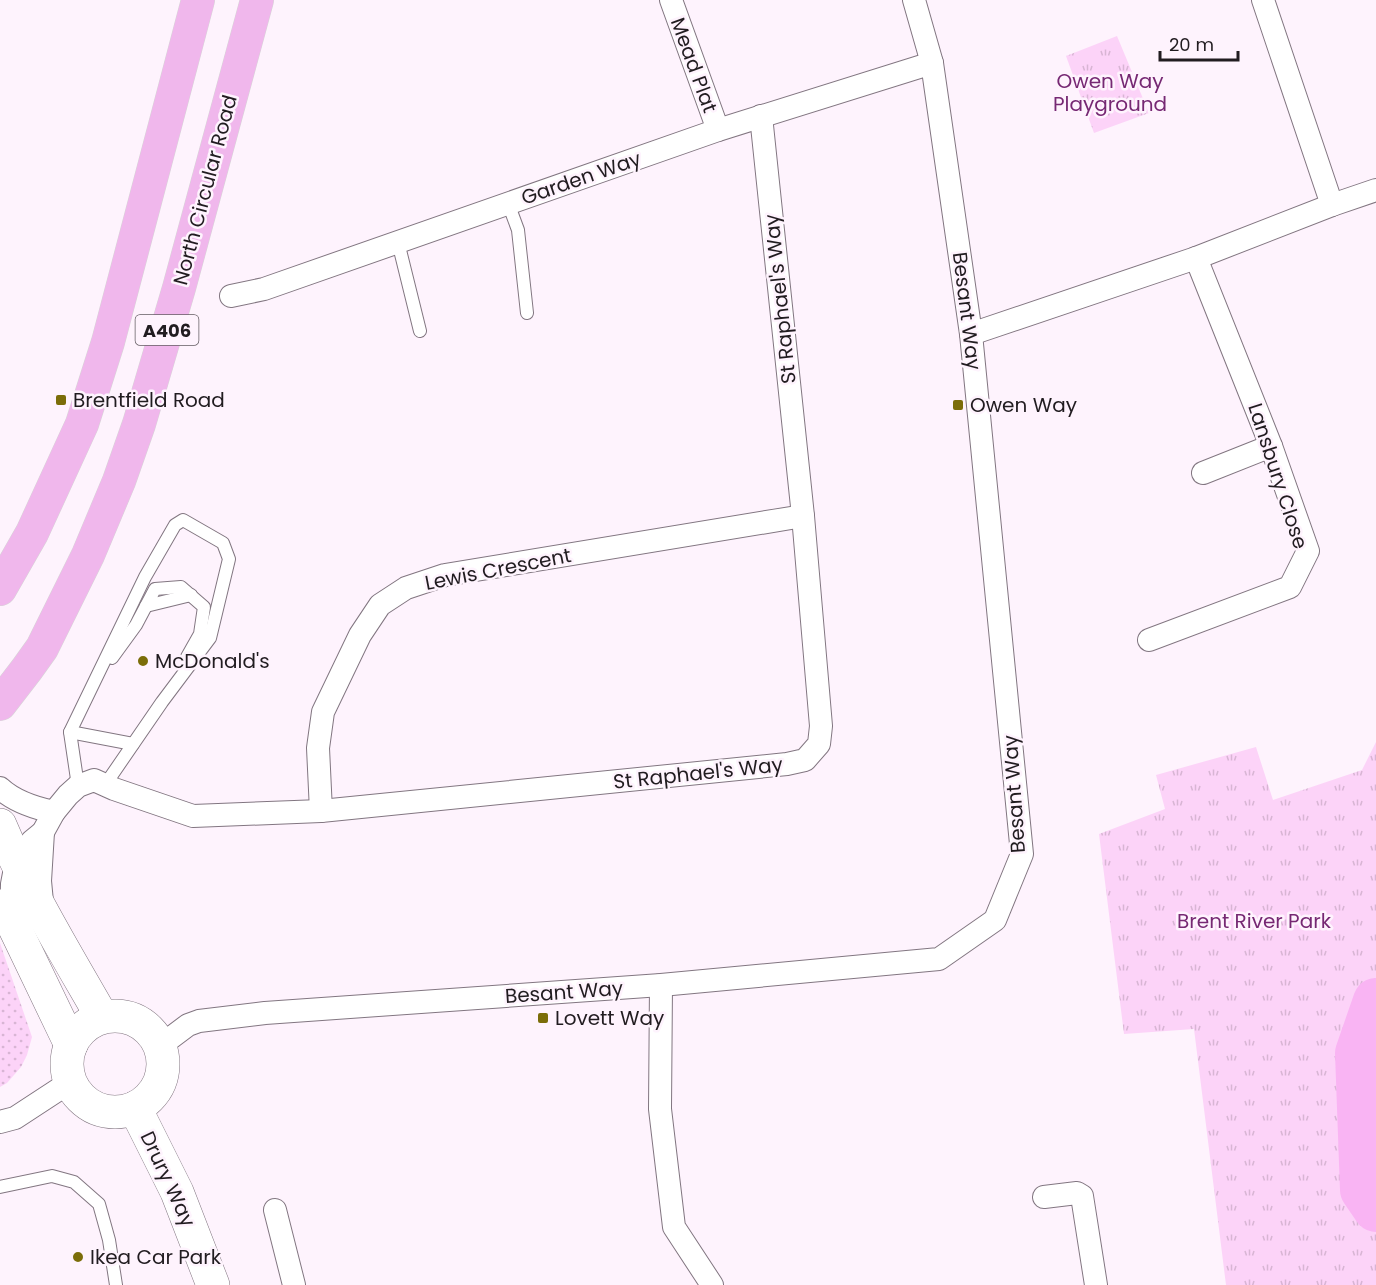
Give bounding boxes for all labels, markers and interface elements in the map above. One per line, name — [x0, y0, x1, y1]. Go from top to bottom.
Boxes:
street label: Mead Plat — [664, 14, 724, 116]
scale bar — [1160, 24, 1238, 62]
text: 20 m — [1169, 32, 1214, 57]
park label: Owen Way Playground — [1053, 67, 1167, 118]
street label: North Circular Road — [166, 92, 244, 288]
street label: Garden Way — [517, 144, 645, 212]
street label: St Raphael's Way — [757, 213, 803, 385]
street label: Besant Way — [946, 251, 988, 371]
road number: A406 — [136, 315, 198, 345]
place label: Brentfield Road — [73, 386, 225, 414]
place label: Owen Way — [970, 391, 1077, 419]
marker: Brentfield Road — [54, 393, 68, 407]
marker: Owen Way — [951, 398, 965, 412]
street label: Lansbury Close — [1241, 399, 1315, 553]
street label: Lewis Crescent — [422, 541, 574, 597]
place label: McDonald's — [155, 647, 270, 675]
marker: McDonald's — [136, 654, 150, 668]
street label: Besant Way — [996, 734, 1032, 854]
street label: St Raphael's Way — [612, 750, 784, 796]
park label: Brent River Park — [1177, 907, 1332, 935]
street label: Besant Way — [504, 974, 624, 1010]
place label: Lovett Way — [555, 1004, 664, 1032]
marker: Lovett Way — [536, 1011, 550, 1025]
street label: Drury Way — [134, 1127, 202, 1231]
place label: Ikea Car Park — [90, 1243, 222, 1271]
marker: Ikea Car Park — [71, 1250, 85, 1264]

